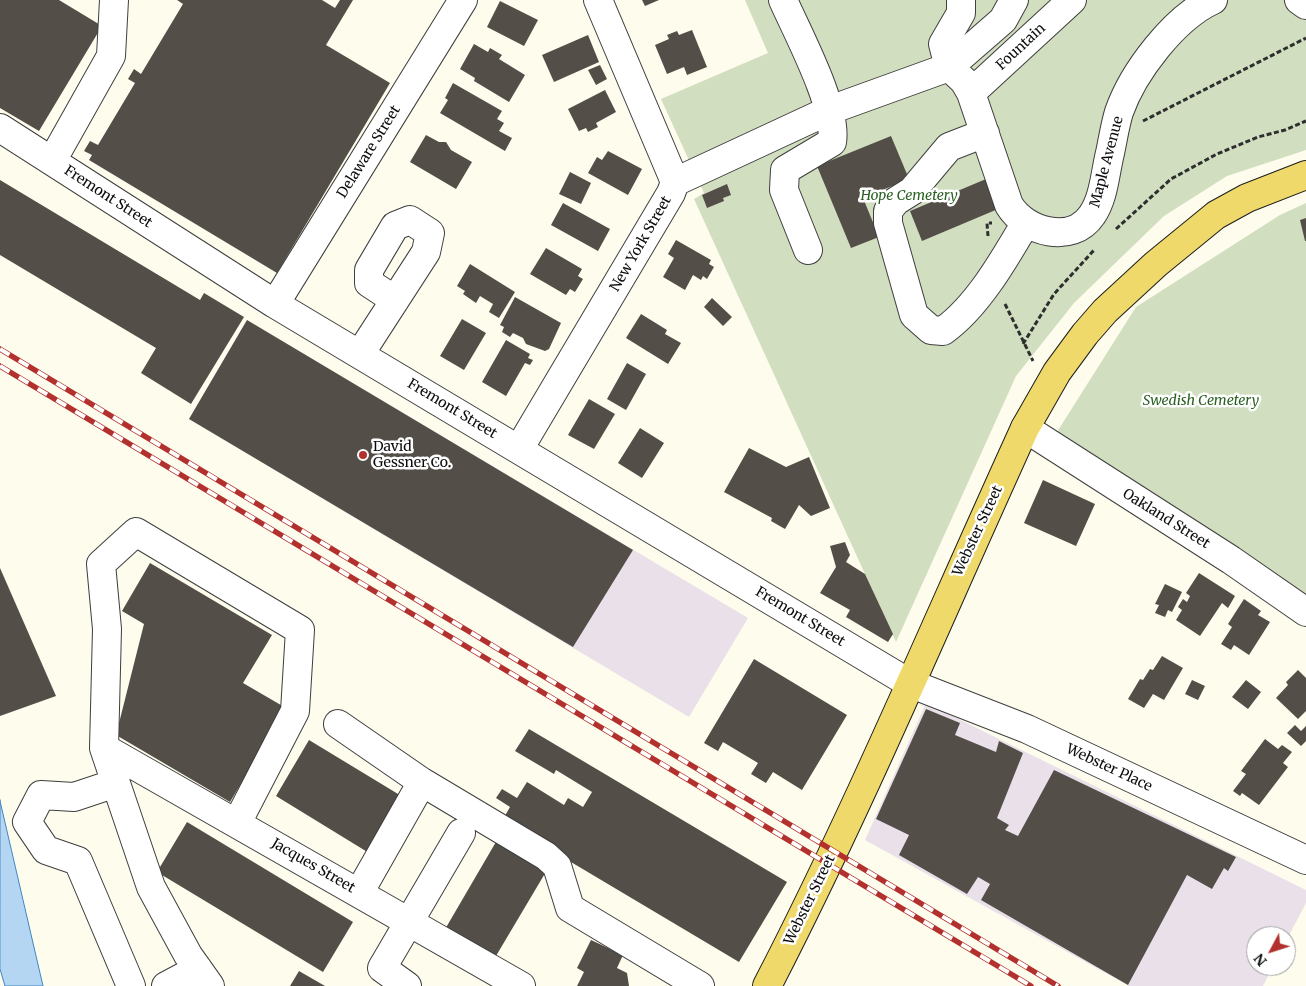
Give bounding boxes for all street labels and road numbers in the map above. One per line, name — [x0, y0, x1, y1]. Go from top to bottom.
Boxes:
street label: Fountain — [993, 20, 1049, 74]
street label: Delaware Street — [334, 103, 404, 201]
street label: Maple Avenue — [1087, 115, 1127, 209]
street label: Fremont Street — [61, 162, 155, 232]
street label: New York Street — [607, 193, 675, 295]
street label: Fremont Street — [404, 376, 500, 442]
street label: Webster Street — [950, 483, 1006, 579]
street label: Oakland Street — [1119, 486, 1213, 552]
street label: Fremont Street — [752, 584, 848, 650]
street label: Webster Place — [1063, 741, 1155, 795]
street label: Jacques Street — [268, 835, 358, 897]
street label: Webster Street — [781, 852, 839, 948]

